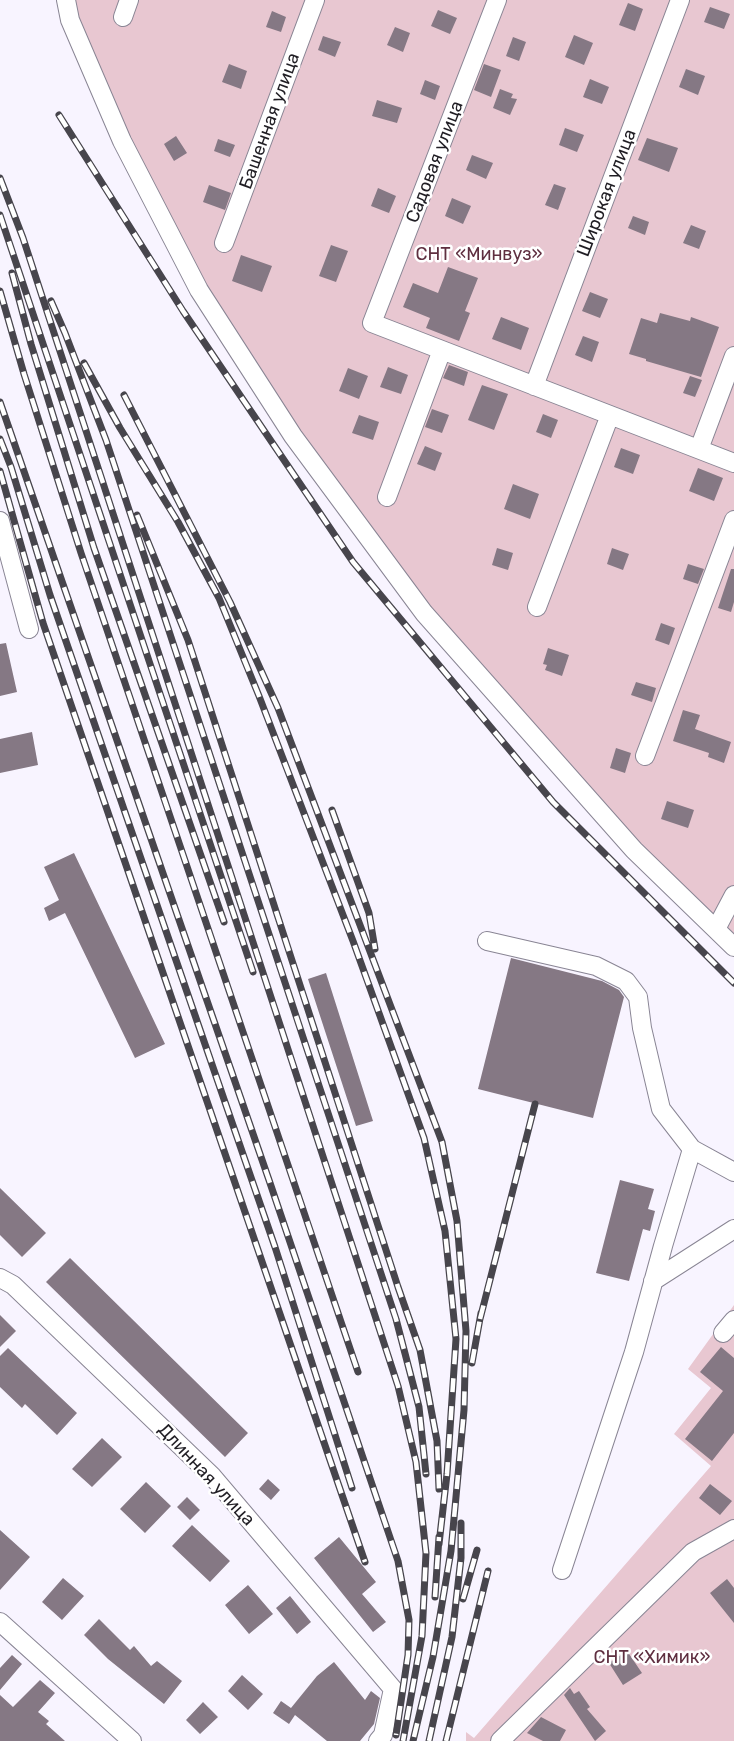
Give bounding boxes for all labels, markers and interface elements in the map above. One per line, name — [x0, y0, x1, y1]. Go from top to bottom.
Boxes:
street label: Башенная улица — [235, 50, 305, 192]
street label: Садовая улица — [402, 98, 468, 226]
street label: Широкая улица — [573, 126, 641, 260]
park label: СНТ «Минвуз» — [416, 244, 542, 266]
street label: Длинная улица — [153, 1419, 259, 1531]
park label: СНТ «Химик» — [594, 1647, 710, 1669]

